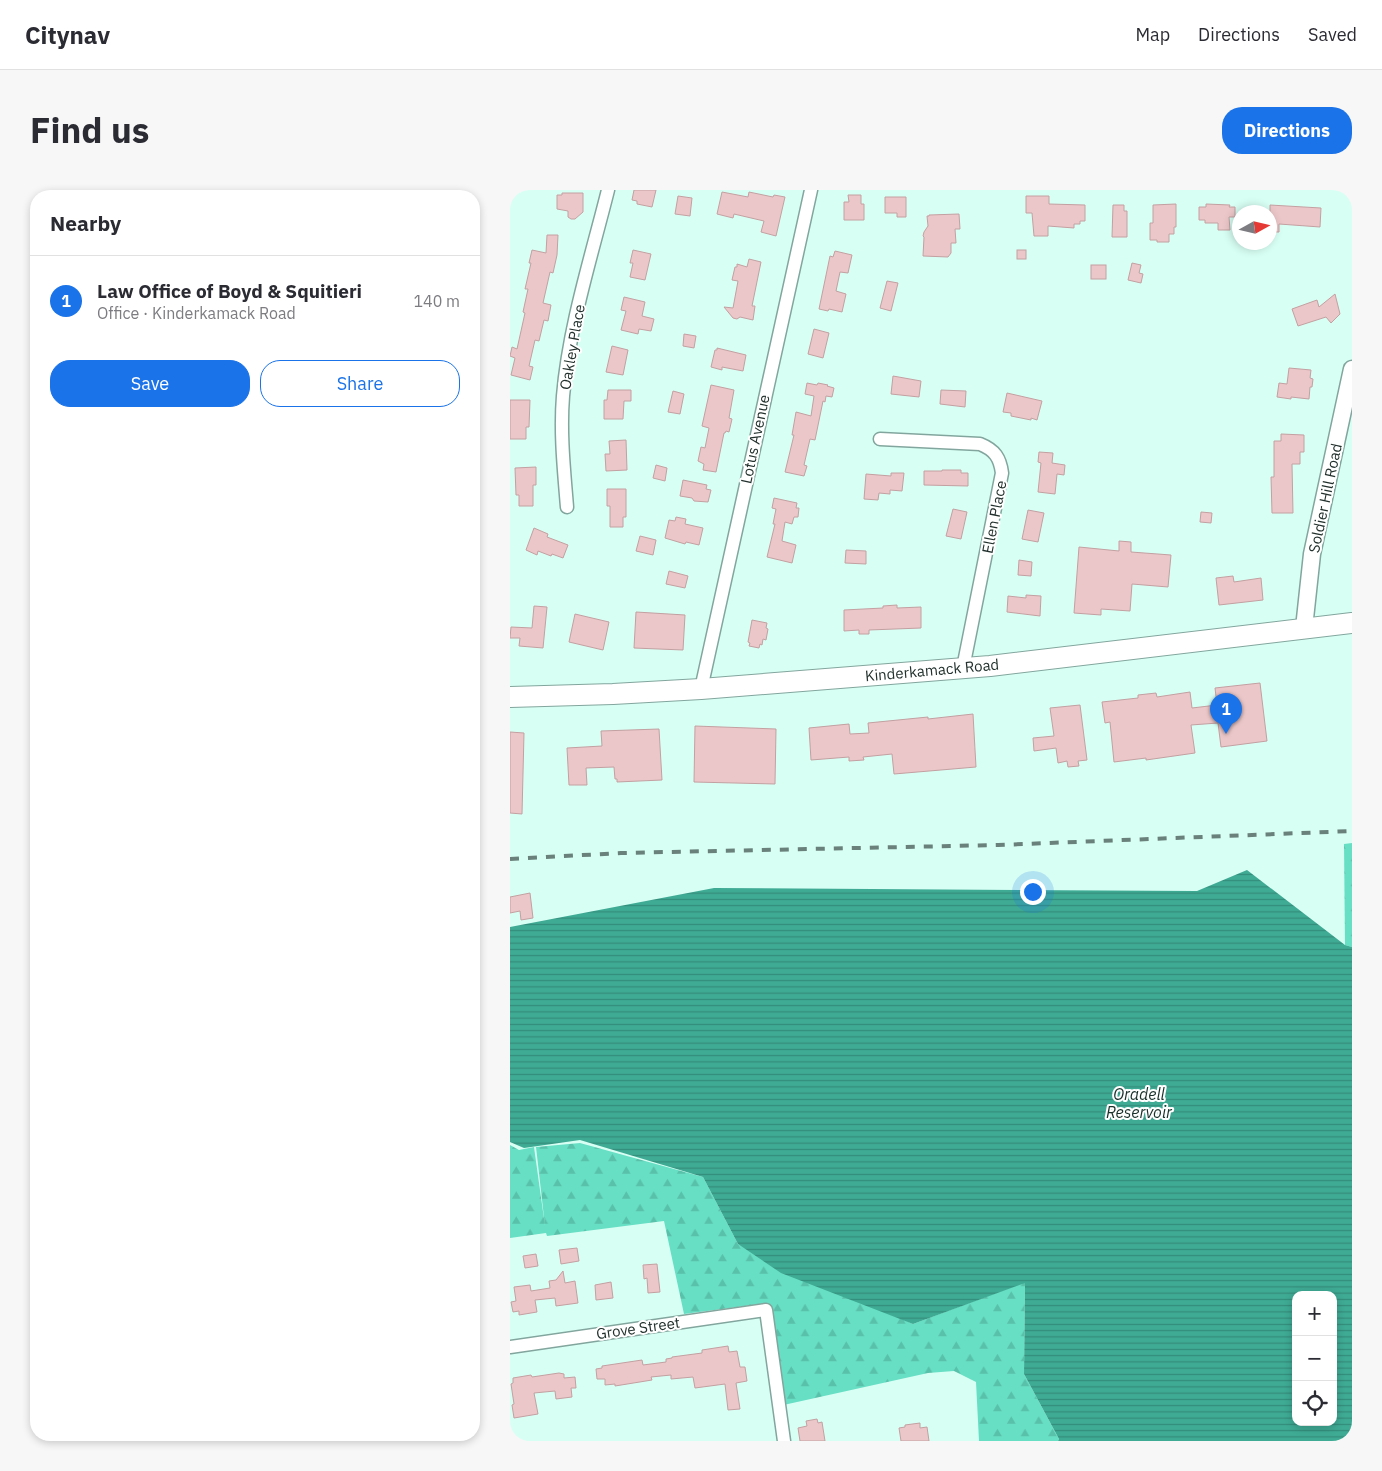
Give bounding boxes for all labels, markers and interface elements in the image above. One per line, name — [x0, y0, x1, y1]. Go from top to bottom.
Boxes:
text: Citynav — [25, 19, 110, 51]
text: Map — [1135, 23, 1170, 46]
text: Directions — [1198, 23, 1280, 46]
text: Saved — [1308, 23, 1357, 46]
text: Find us — [30, 107, 149, 153]
button: Directions — [1222, 107, 1352, 154]
north arrow — [1232, 205, 1277, 250]
text: Nearby — [50, 209, 121, 237]
text: Law Office of Boyd & Squitieri — [97, 279, 362, 303]
text: 1 — [61, 291, 71, 311]
text: 140 m — [413, 291, 460, 311]
text: Office · Kinderkamack Road — [97, 303, 296, 323]
street label: Oakley Place — [555, 303, 589, 391]
button: Save — [50, 360, 250, 407]
button: Share — [260, 360, 460, 407]
street label: Lotus Avenue — [736, 393, 774, 485]
street label: Soldier Hill Road — [1304, 442, 1346, 554]
street label: Ellen Place — [978, 479, 1010, 555]
street label: Kinderkamack Road — [864, 655, 1000, 685]
pin: 1 — [1210, 693, 1242, 734]
your location — [1020, 879, 1046, 905]
water label: Oradell Reservoir — [1106, 1084, 1173, 1122]
map controls — [1292, 1291, 1337, 1426]
button: + — [1292, 1291, 1337, 1336]
street label: Grove Street — [595, 1313, 681, 1343]
button: − — [1292, 1336, 1337, 1381]
button: locate — [1292, 1381, 1337, 1426]

